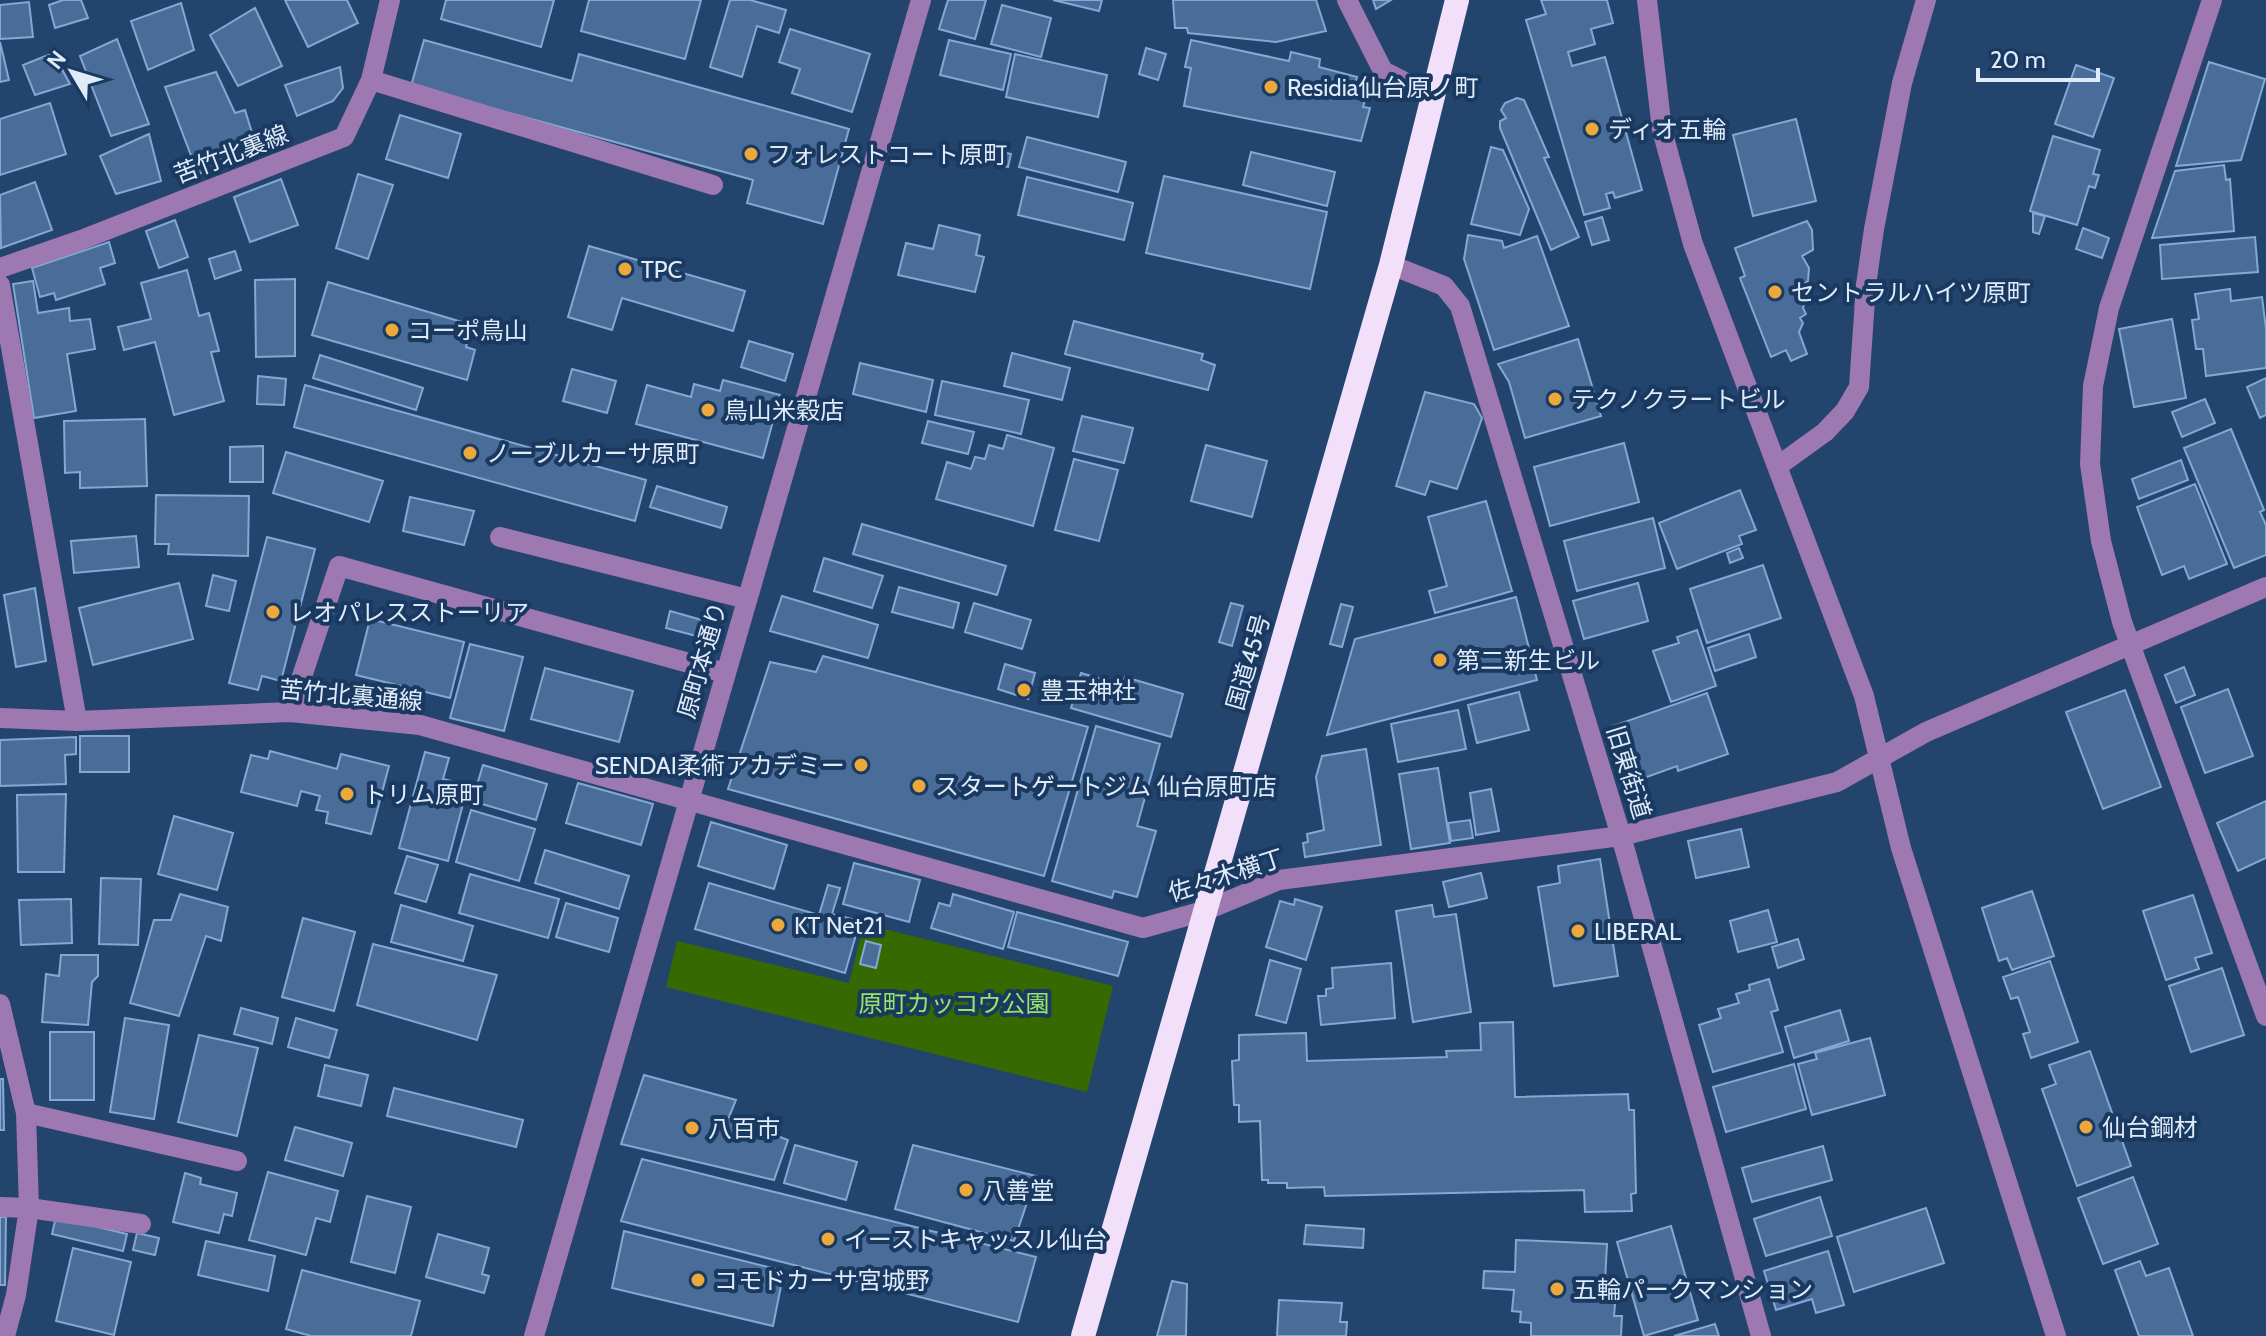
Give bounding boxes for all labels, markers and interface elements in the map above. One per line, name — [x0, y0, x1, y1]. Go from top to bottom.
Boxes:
north arrow — [32, 32, 112, 112]
scale bar — [1978, 32, 2098, 82]
text: 20 m — [1990, 45, 2046, 74]
text: N — [41, 46, 72, 74]
place label: Residia仙台原ノ町 — [1287, 73, 1478, 102]
marker: Residia仙台原ノ町 — [1262, 78, 1280, 96]
place label: ディオ五輪 — [1608, 115, 1726, 144]
street label: 苦竹北裏線 — [170, 119, 292, 189]
marker: ディオ五輪 — [1583, 120, 1601, 138]
place label: フォレストコート原町 — [767, 140, 1007, 169]
marker: フォレストコート原町 — [742, 145, 760, 163]
place label: TPC — [641, 255, 682, 284]
marker: TPC — [616, 260, 634, 278]
place label: セントラルハイツ原町 — [1791, 278, 2031, 307]
marker: セントラルハイツ原町 — [1766, 283, 1784, 301]
place label: コーポ鳥山 — [408, 316, 528, 345]
marker: コーポ鳥山 — [383, 321, 401, 339]
place label: テクノクラートビル — [1571, 385, 1786, 414]
marker: テクノクラートビル — [1546, 390, 1564, 408]
place label: 鳥山米穀店 — [724, 396, 844, 425]
marker: 鳥山米穀店 — [699, 401, 717, 419]
place label: ノーブルカーサ原町 — [486, 439, 699, 468]
marker: ノーブルカーサ原町 — [461, 444, 479, 462]
place label: レオパレスストーリア — [289, 598, 529, 627]
street label: 原町本通り — [672, 598, 732, 722]
marker: レオパレスストーリア — [264, 603, 282, 621]
street label: 国道45号 — [1220, 610, 1276, 714]
place label: 第二新生ビル — [1456, 646, 1600, 675]
marker: 第二新生ビル — [1431, 651, 1449, 669]
street label: 苦竹北裏通線 — [278, 674, 424, 716]
place label: 豊玉神社 — [1040, 676, 1136, 705]
marker: 豊玉神社 — [1015, 681, 1033, 699]
street label: 旧東街道 — [1601, 722, 1657, 822]
place label: SENDAI柔術アカデミー — [595, 751, 845, 780]
marker: SENDAI柔術アカデミー — [852, 756, 870, 774]
place label: スタートゲートジム 仙台原町店 — [935, 772, 1276, 801]
marker: スタートゲートジム 仙台原町店 — [910, 777, 928, 795]
place label: トリム原町 — [363, 780, 483, 809]
marker: トリム原町 — [338, 785, 356, 803]
street label: 佐々木横丁 — [1164, 843, 1288, 907]
place label: KT Net21 — [794, 911, 883, 940]
marker: KT Net21 — [769, 916, 787, 934]
place label: LIBERAL — [1594, 917, 1681, 946]
marker: LIBERAL — [1569, 922, 1587, 940]
park label: 原町カッコウ公園 — [858, 989, 1050, 1018]
place label: 仙台鋼材 — [2102, 1113, 2198, 1142]
place label: 八百市 — [708, 1114, 780, 1143]
marker: 仙台鋼材 — [2077, 1118, 2095, 1136]
marker: 八百市 — [683, 1119, 701, 1137]
place label: 八善堂 — [982, 1176, 1054, 1205]
marker: 八善堂 — [957, 1181, 975, 1199]
place label: イーストキャッスル仙台 — [844, 1225, 1107, 1254]
marker: イーストキャッスル仙台 — [819, 1230, 837, 1248]
place label: コモドカーサ宮城野 — [714, 1266, 930, 1295]
marker: コモドカーサ宮城野 — [689, 1271, 707, 1289]
place label: 五輪パークマンション — [1573, 1275, 1813, 1304]
marker: 五輪パークマンション — [1548, 1280, 1566, 1298]

